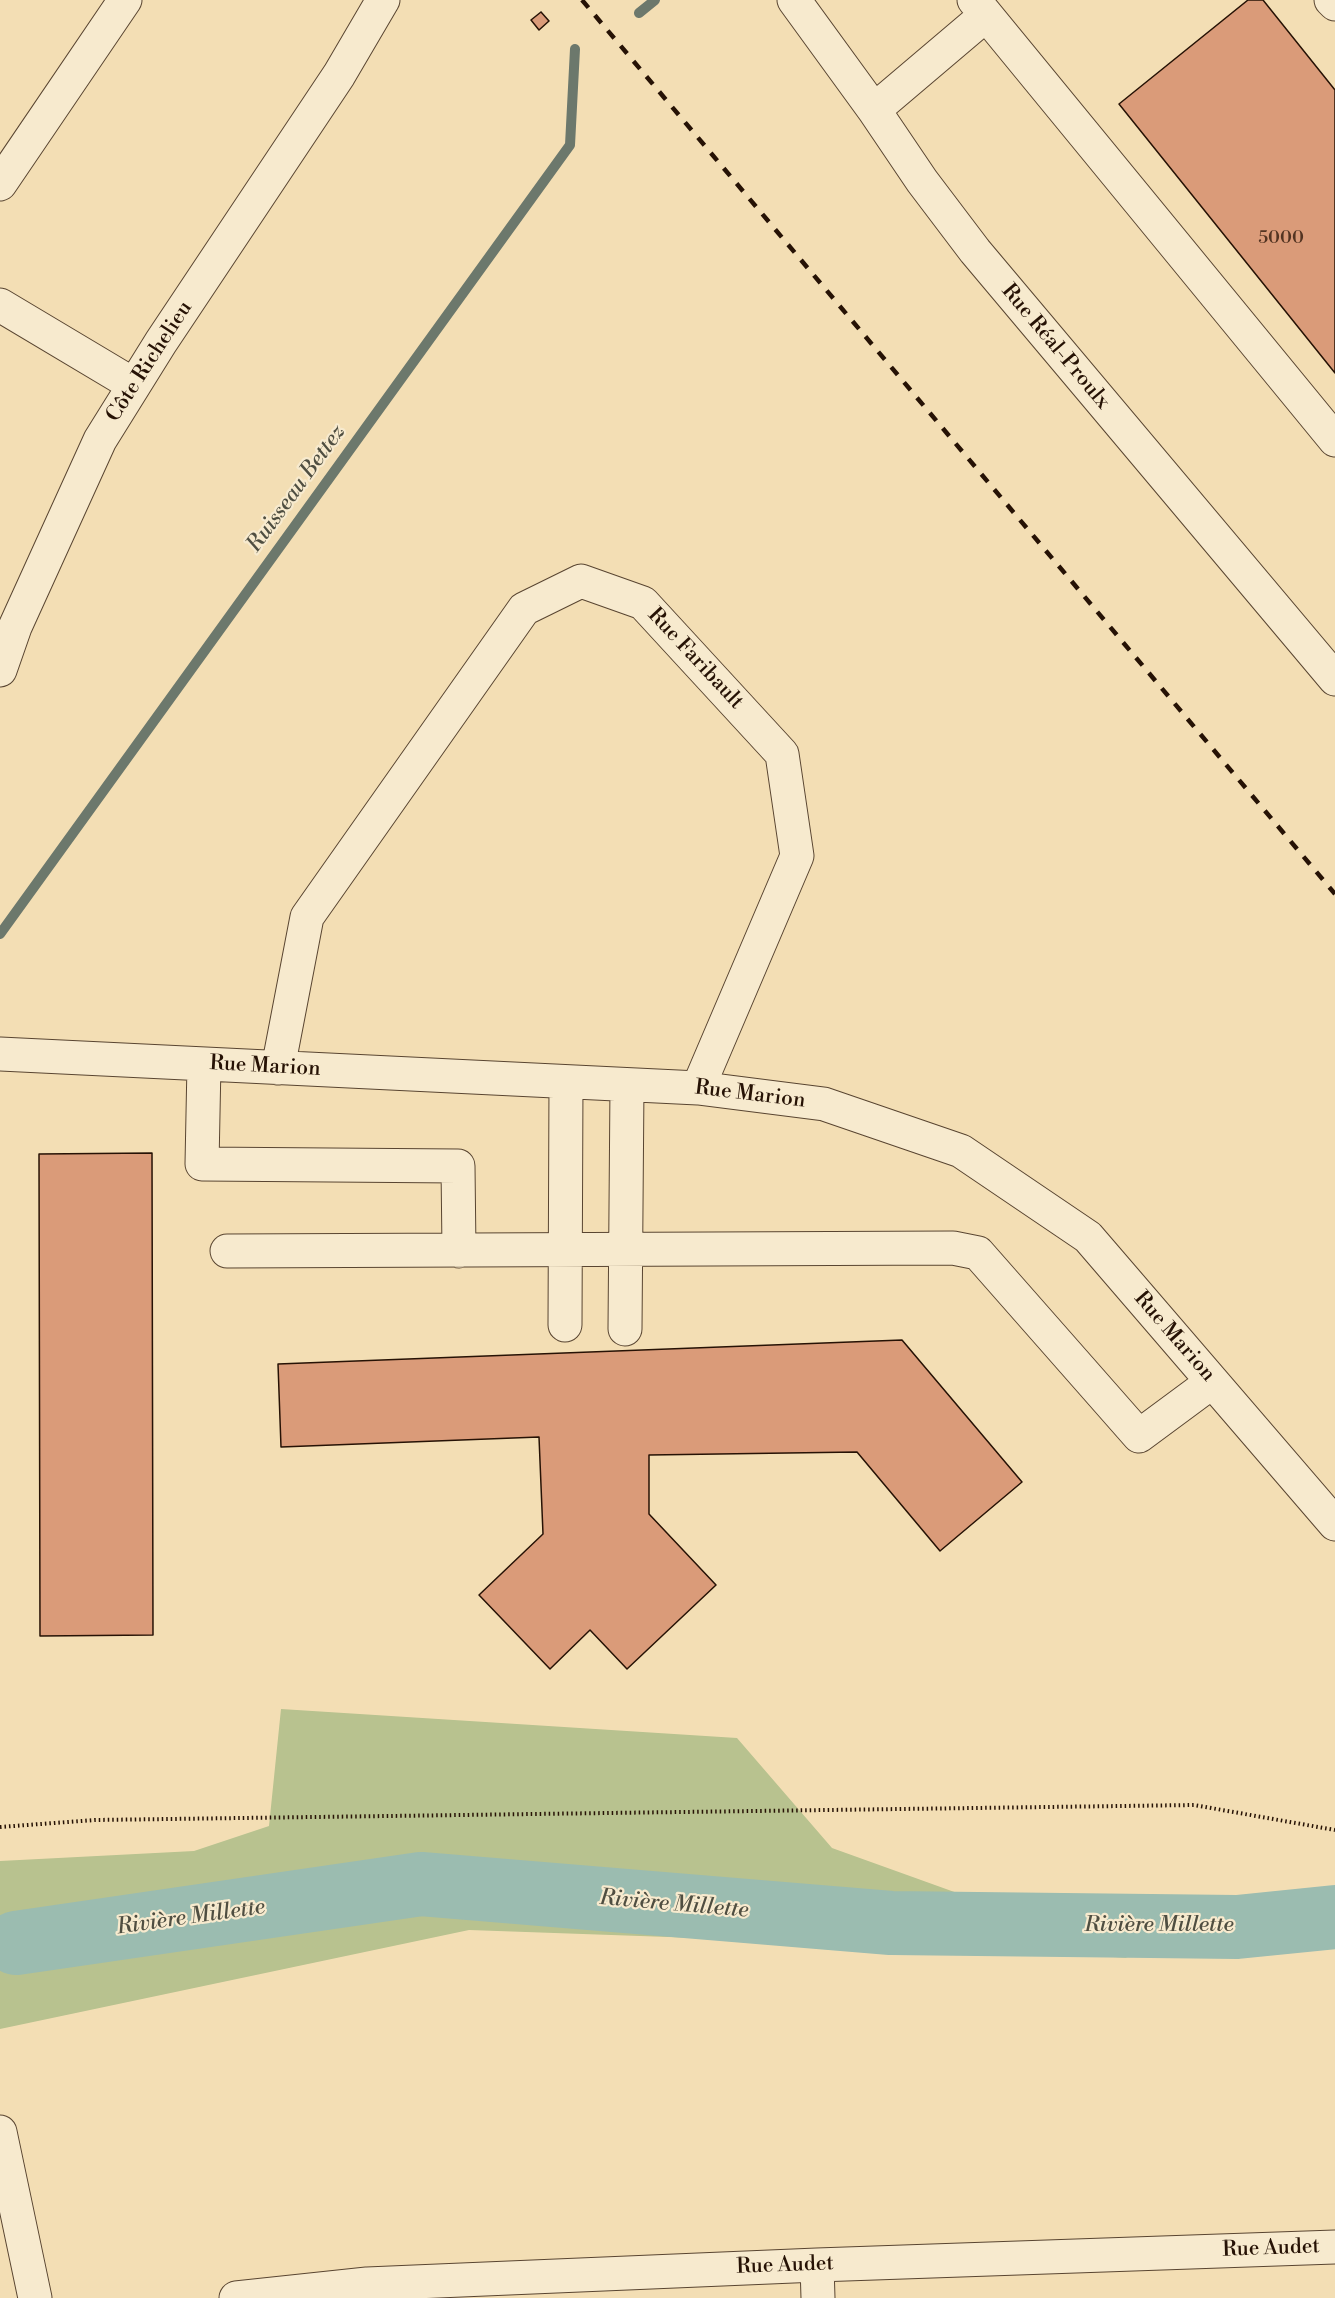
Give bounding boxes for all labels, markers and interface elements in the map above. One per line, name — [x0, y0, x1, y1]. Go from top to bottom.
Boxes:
house number: 5000 — [1258, 228, 1304, 250]
street label: Rue Réal-Proulx — [995, 279, 1115, 415]
street label: Côte Richelieu — [102, 297, 198, 427]
water label: Ruisseau Bettez — [242, 420, 352, 558]
street label: Rue Faribault — [642, 603, 748, 715]
street label: Rue Marion — [209, 1052, 321, 1082]
street label: Rue Marion — [693, 1076, 807, 1114]
street label: Rue Marion — [1128, 1287, 1220, 1387]
water label: Rivière Millette — [598, 1885, 750, 1925]
water label: Rivière Millette — [115, 1895, 267, 1941]
water label: Rivière Millette — [1084, 1913, 1234, 1939]
street label: Rue Audet — [1222, 2235, 1320, 2263]
street label: Rue Audet — [736, 2252, 834, 2280]

